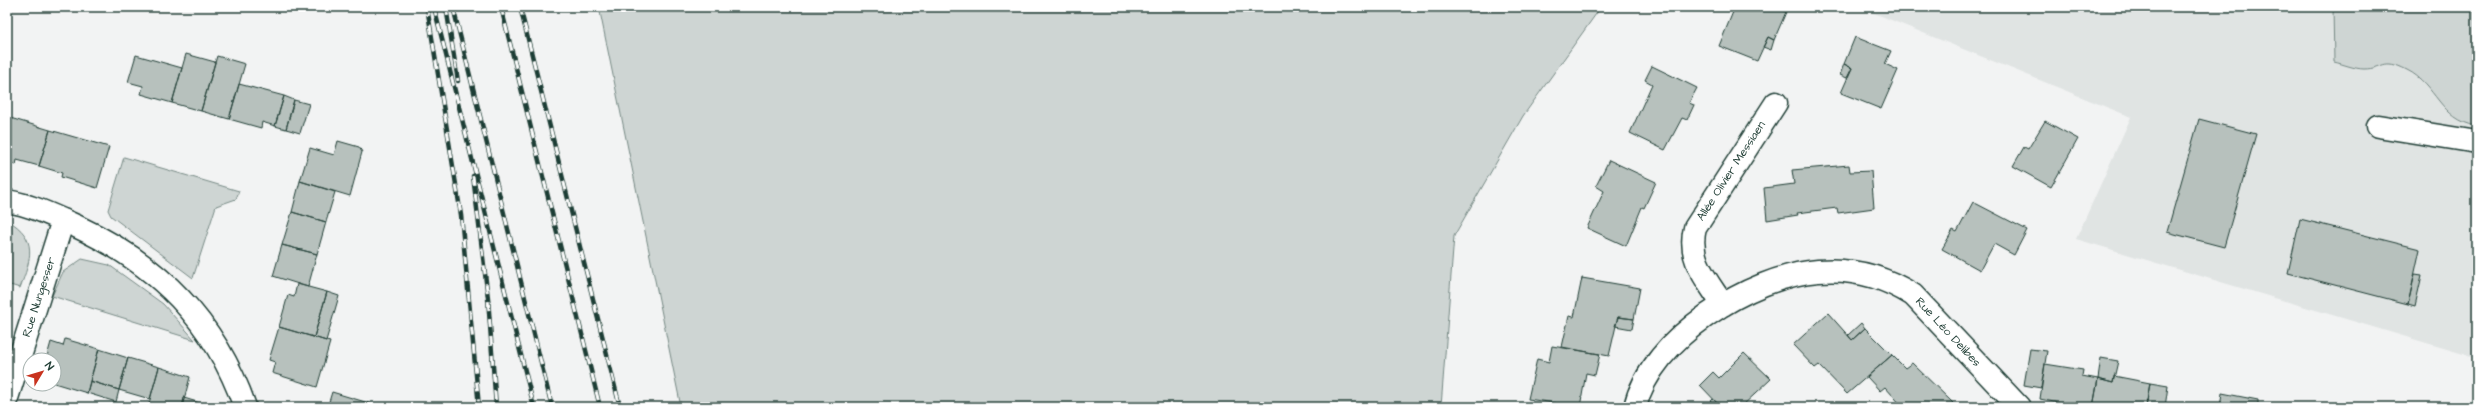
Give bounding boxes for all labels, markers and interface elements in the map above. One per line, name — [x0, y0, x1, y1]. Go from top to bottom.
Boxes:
street label: Allée Olivier Messiaen — [1692, 118, 1770, 224]
street label: Rue Nungesser — [18, 254, 61, 340]
street label: Rue Léo Delibes — [1911, 293, 1985, 371]
north arrow — [22, 352, 62, 392]
text: N — [41, 359, 58, 374]

